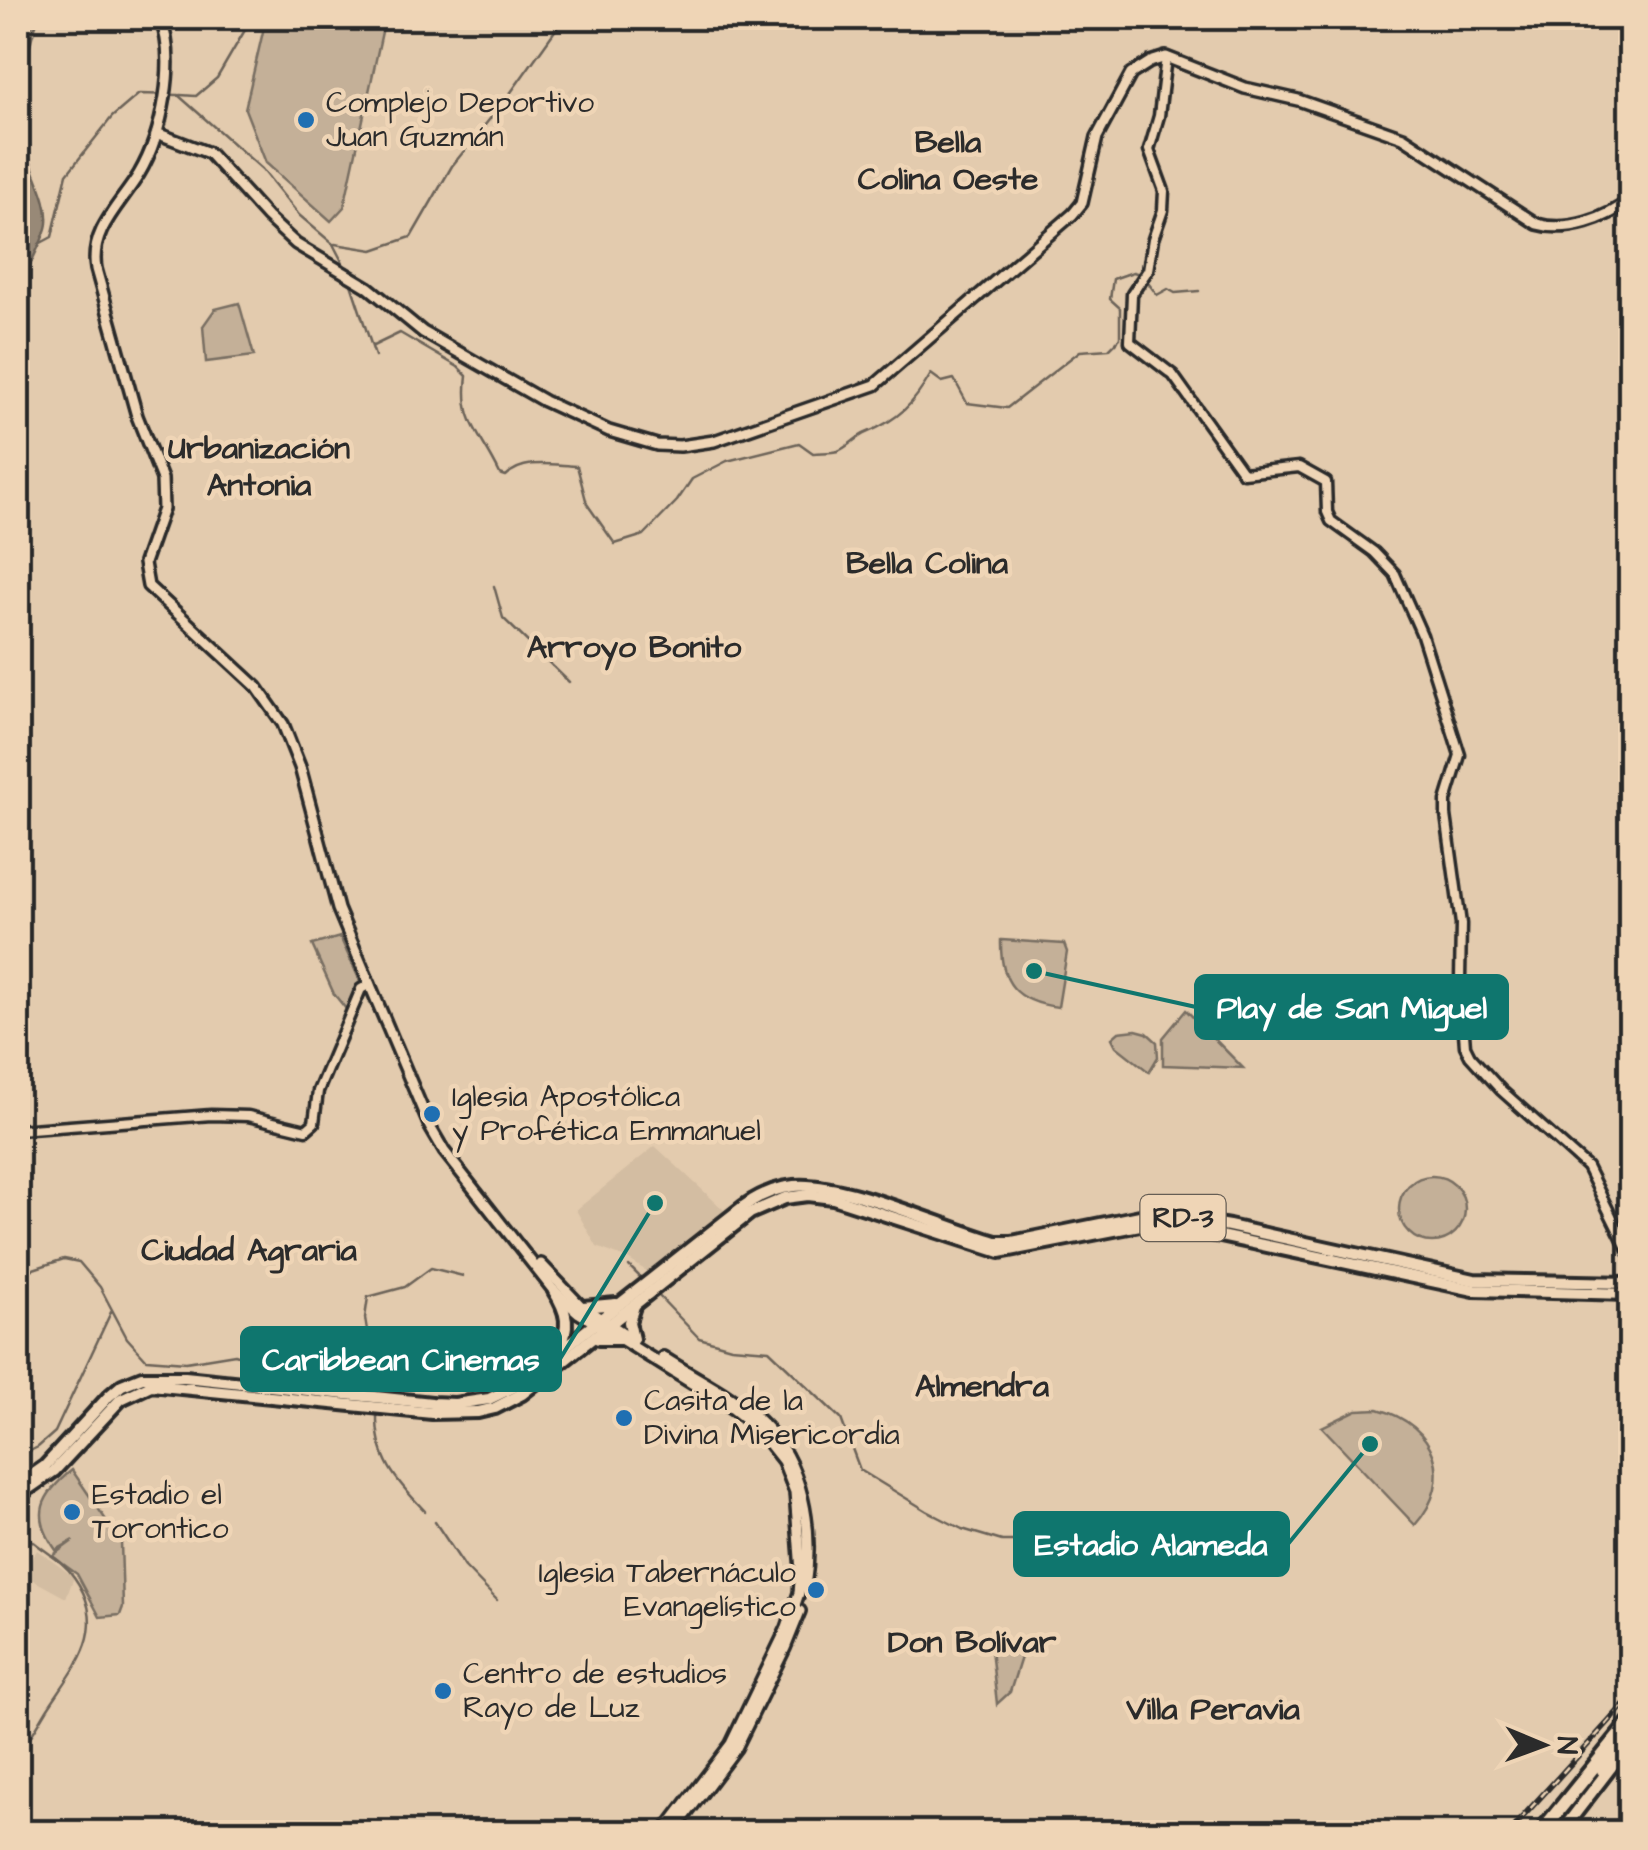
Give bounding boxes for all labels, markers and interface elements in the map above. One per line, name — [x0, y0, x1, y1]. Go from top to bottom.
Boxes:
place label: Complejo Deportivo Juan Guzmán — [326, 82, 594, 158]
marker: Complejo Deportivo Juan Guzmán — [295, 109, 317, 131]
district label: Bella Colina Oeste — [858, 120, 1038, 202]
district label: Urbanización Antonia — [168, 426, 350, 508]
district label: Bella Colina — [846, 541, 1009, 586]
district label: Arroyo Bonito — [527, 625, 742, 671]
callout: Play de San Miguel — [1196, 976, 1507, 1038]
text: Play de San Miguel — [1217, 986, 1487, 1032]
place label: Iglesia Apostólica y Profética Emmanuel — [452, 1076, 761, 1153]
marker: Iglesia Apostólica y Profética Emmanuel — [421, 1103, 443, 1125]
road number: RD-3 — [1140, 1195, 1226, 1241]
district label: Ciudad Agraria — [141, 1228, 357, 1274]
callout: Caribbean Cinemas — [242, 1328, 560, 1390]
text: Caribbean Cinemas — [262, 1338, 540, 1383]
district label: Almendra — [915, 1364, 1050, 1409]
place label: Casita de la Divina Misericordia — [644, 1380, 900, 1456]
marker: Casita de la Divina Misericordia — [613, 1407, 635, 1429]
place label: Estadio el Torontico — [92, 1474, 229, 1550]
marker: Estadio el Torontico — [61, 1501, 83, 1523]
callout: Estadio Alameda — [1015, 1513, 1288, 1575]
text: Estadio Alameda — [1035, 1523, 1268, 1568]
place label: Iglesia Tabernáculo Evangelístico — [539, 1552, 796, 1629]
marker: Iglesia Tabernáculo Evangelístico — [805, 1579, 827, 1601]
district label: Don Bolívar — [888, 1620, 1057, 1665]
place label: Centro de estudios Rayo de Luz — [463, 1653, 727, 1730]
marker: Centro de estudios Rayo de Luz — [432, 1680, 454, 1702]
district label: Villa Peravia — [1125, 1687, 1300, 1732]
north arrow — [1493, 1695, 1593, 1795]
text: N — [1547, 1736, 1586, 1755]

